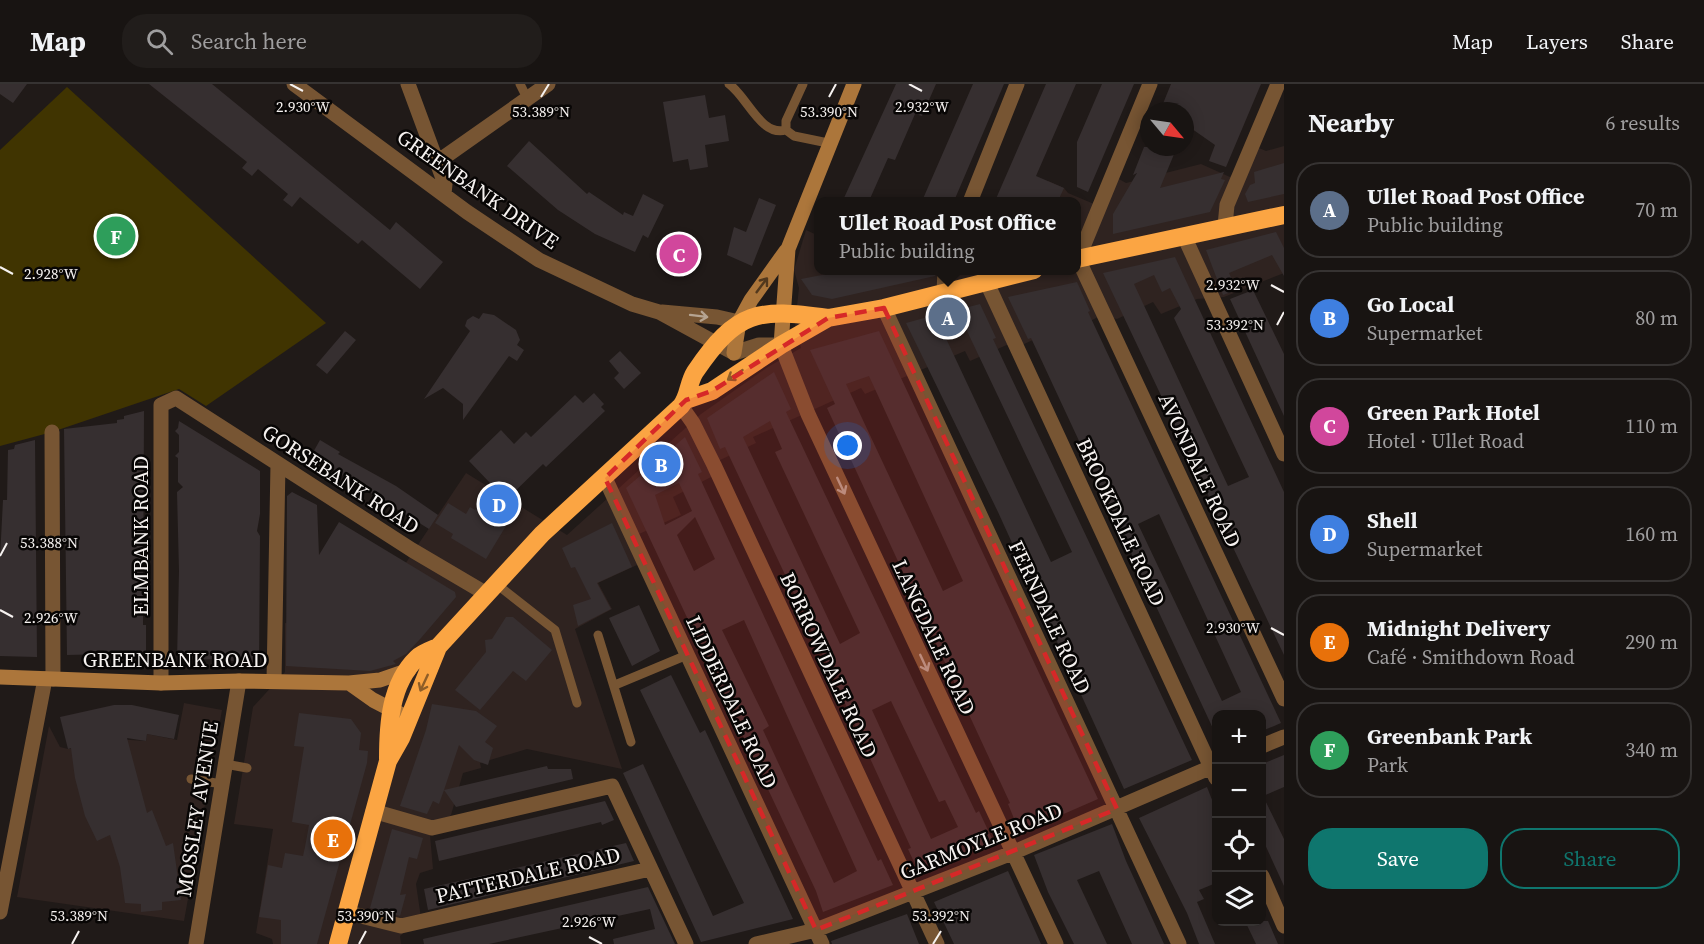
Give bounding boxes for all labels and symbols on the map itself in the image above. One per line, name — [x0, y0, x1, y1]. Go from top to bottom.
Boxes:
text: 2.930°W — [276, 96, 330, 117]
text: 2.932°W — [895, 96, 949, 117]
text: 53.389°N — [512, 101, 570, 122]
text: 53.390°N — [800, 101, 858, 122]
north arrow — [1140, 102, 1194, 156]
street label: GREENBANK DRIVE — [391, 122, 565, 256]
pin: F — [96, 214, 136, 258]
pin: C — [660, 232, 698, 276]
text: 2.928°W — [24, 263, 78, 284]
text: 2.932°W — [1206, 274, 1260, 295]
one-way arrow — [756, 277, 769, 293]
pin: A — [928, 294, 968, 340]
one-way arrow — [689, 311, 709, 322]
text: 53.392°N — [1206, 314, 1264, 335]
one-way arrow — [727, 369, 744, 381]
street label: AVONDALE ROAD — [1152, 388, 1248, 552]
street label: GORSEBANK ROAD — [257, 417, 425, 541]
your location — [833, 431, 862, 460]
street label: BROOKDALE ROAD — [1069, 433, 1173, 611]
pin: B — [642, 442, 680, 487]
street label: ELMBANK ROAD — [126, 456, 155, 616]
one-way arrow — [836, 477, 847, 495]
pin: D — [480, 482, 518, 526]
text: 53.388°N — [20, 532, 78, 553]
street label: FERNDALE ROAD — [1002, 535, 1098, 699]
street label: LANGDALE ROAD — [885, 555, 983, 719]
street label: BORROWDALE ROAD — [773, 567, 885, 763]
text: 2.926°W — [24, 607, 78, 628]
street label: LIDDERDALE ROAD — [679, 611, 785, 793]
text: 2.930°W — [1206, 617, 1260, 638]
street label: GREENBANK ROAD — [83, 645, 267, 674]
one-way arrow — [918, 654, 930, 672]
one-way arrow — [417, 673, 429, 691]
street label: MOSSLEY AVENUE — [169, 719, 225, 899]
street label: GARMOYLE ROAD — [895, 795, 1067, 887]
pin: E — [314, 816, 352, 861]
street label: PATTERDALE ROAD — [433, 840, 623, 910]
text: 53.389°N — [50, 905, 108, 926]
text: 53.390°N — [337, 905, 395, 926]
text: 53.392°N — [912, 905, 970, 926]
text: 2.926°W — [562, 911, 616, 932]

